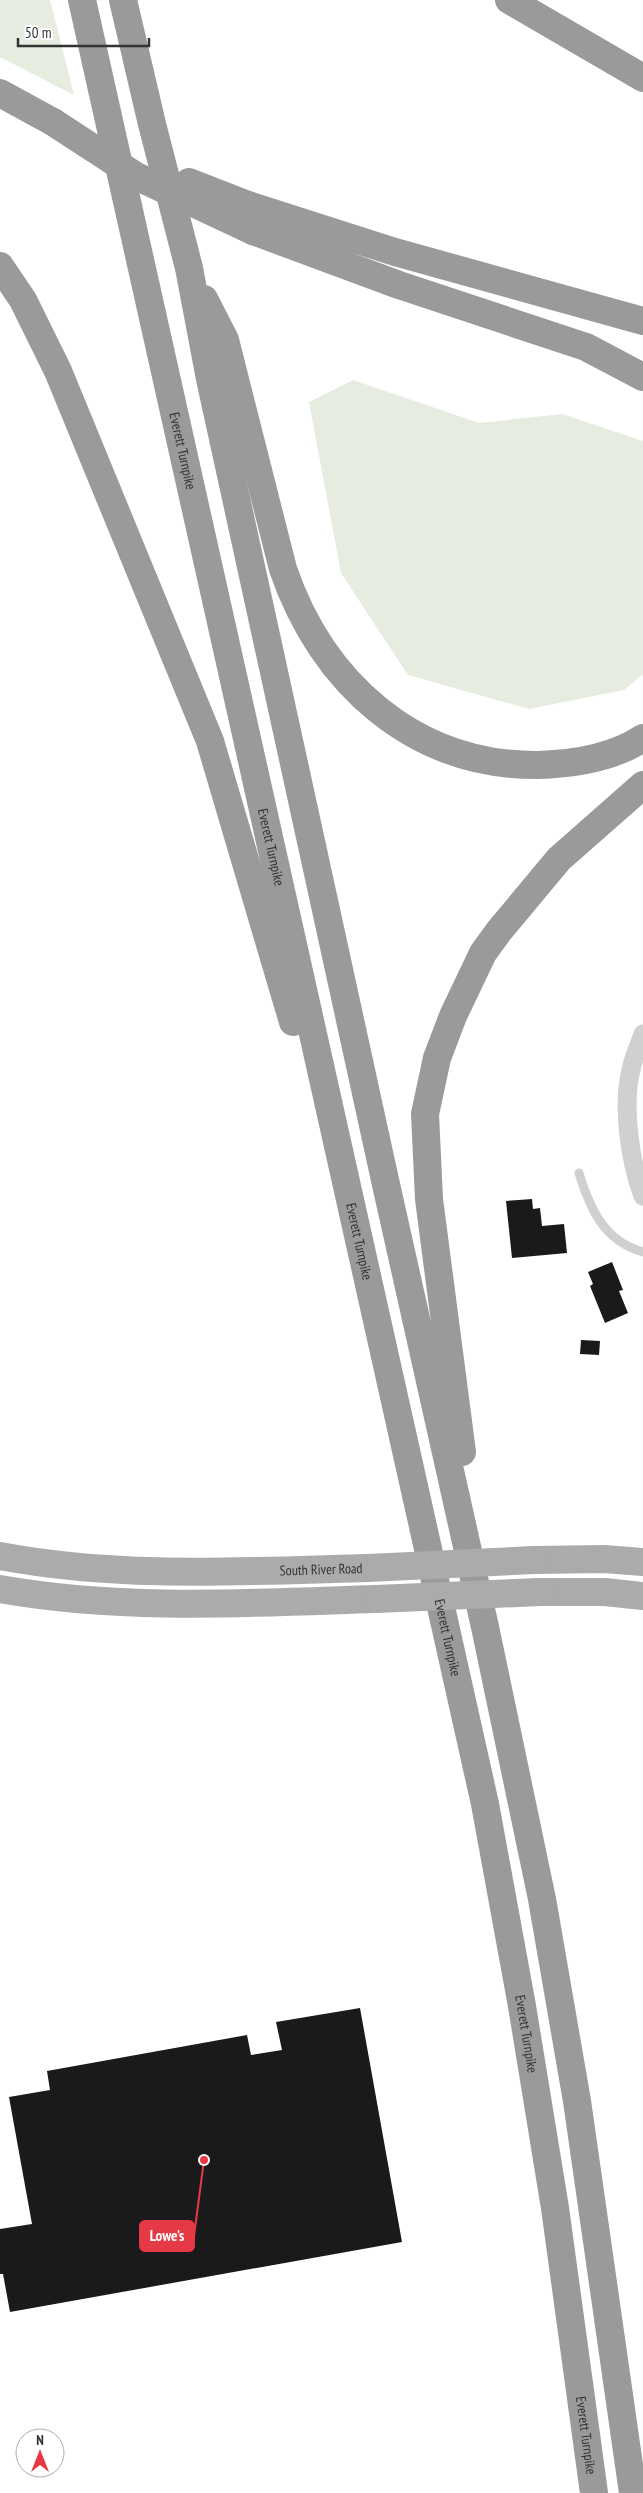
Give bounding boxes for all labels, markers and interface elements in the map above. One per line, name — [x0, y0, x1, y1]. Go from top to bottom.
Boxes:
scale bar — [18, 15, 149, 47]
text: 50 m — [25, 23, 51, 42]
street label: Everett Turnpike — [165, 411, 200, 491]
street label: Everett Turnpike — [254, 807, 289, 888]
street label: Everett Turnpike — [342, 1201, 377, 1282]
street label: South River Road — [279, 1559, 363, 1580]
street label: Everett Turnpike — [430, 1597, 465, 1678]
street label: Everett Turnpike — [511, 1993, 542, 2074]
callout: Lowe's — [140, 2221, 194, 2251]
text: Lowe's — [150, 2226, 184, 2245]
street label: Everett Turnpike — [572, 2395, 600, 2476]
north arrow — [15, 2428, 65, 2478]
text: N — [36, 2431, 44, 2449]

